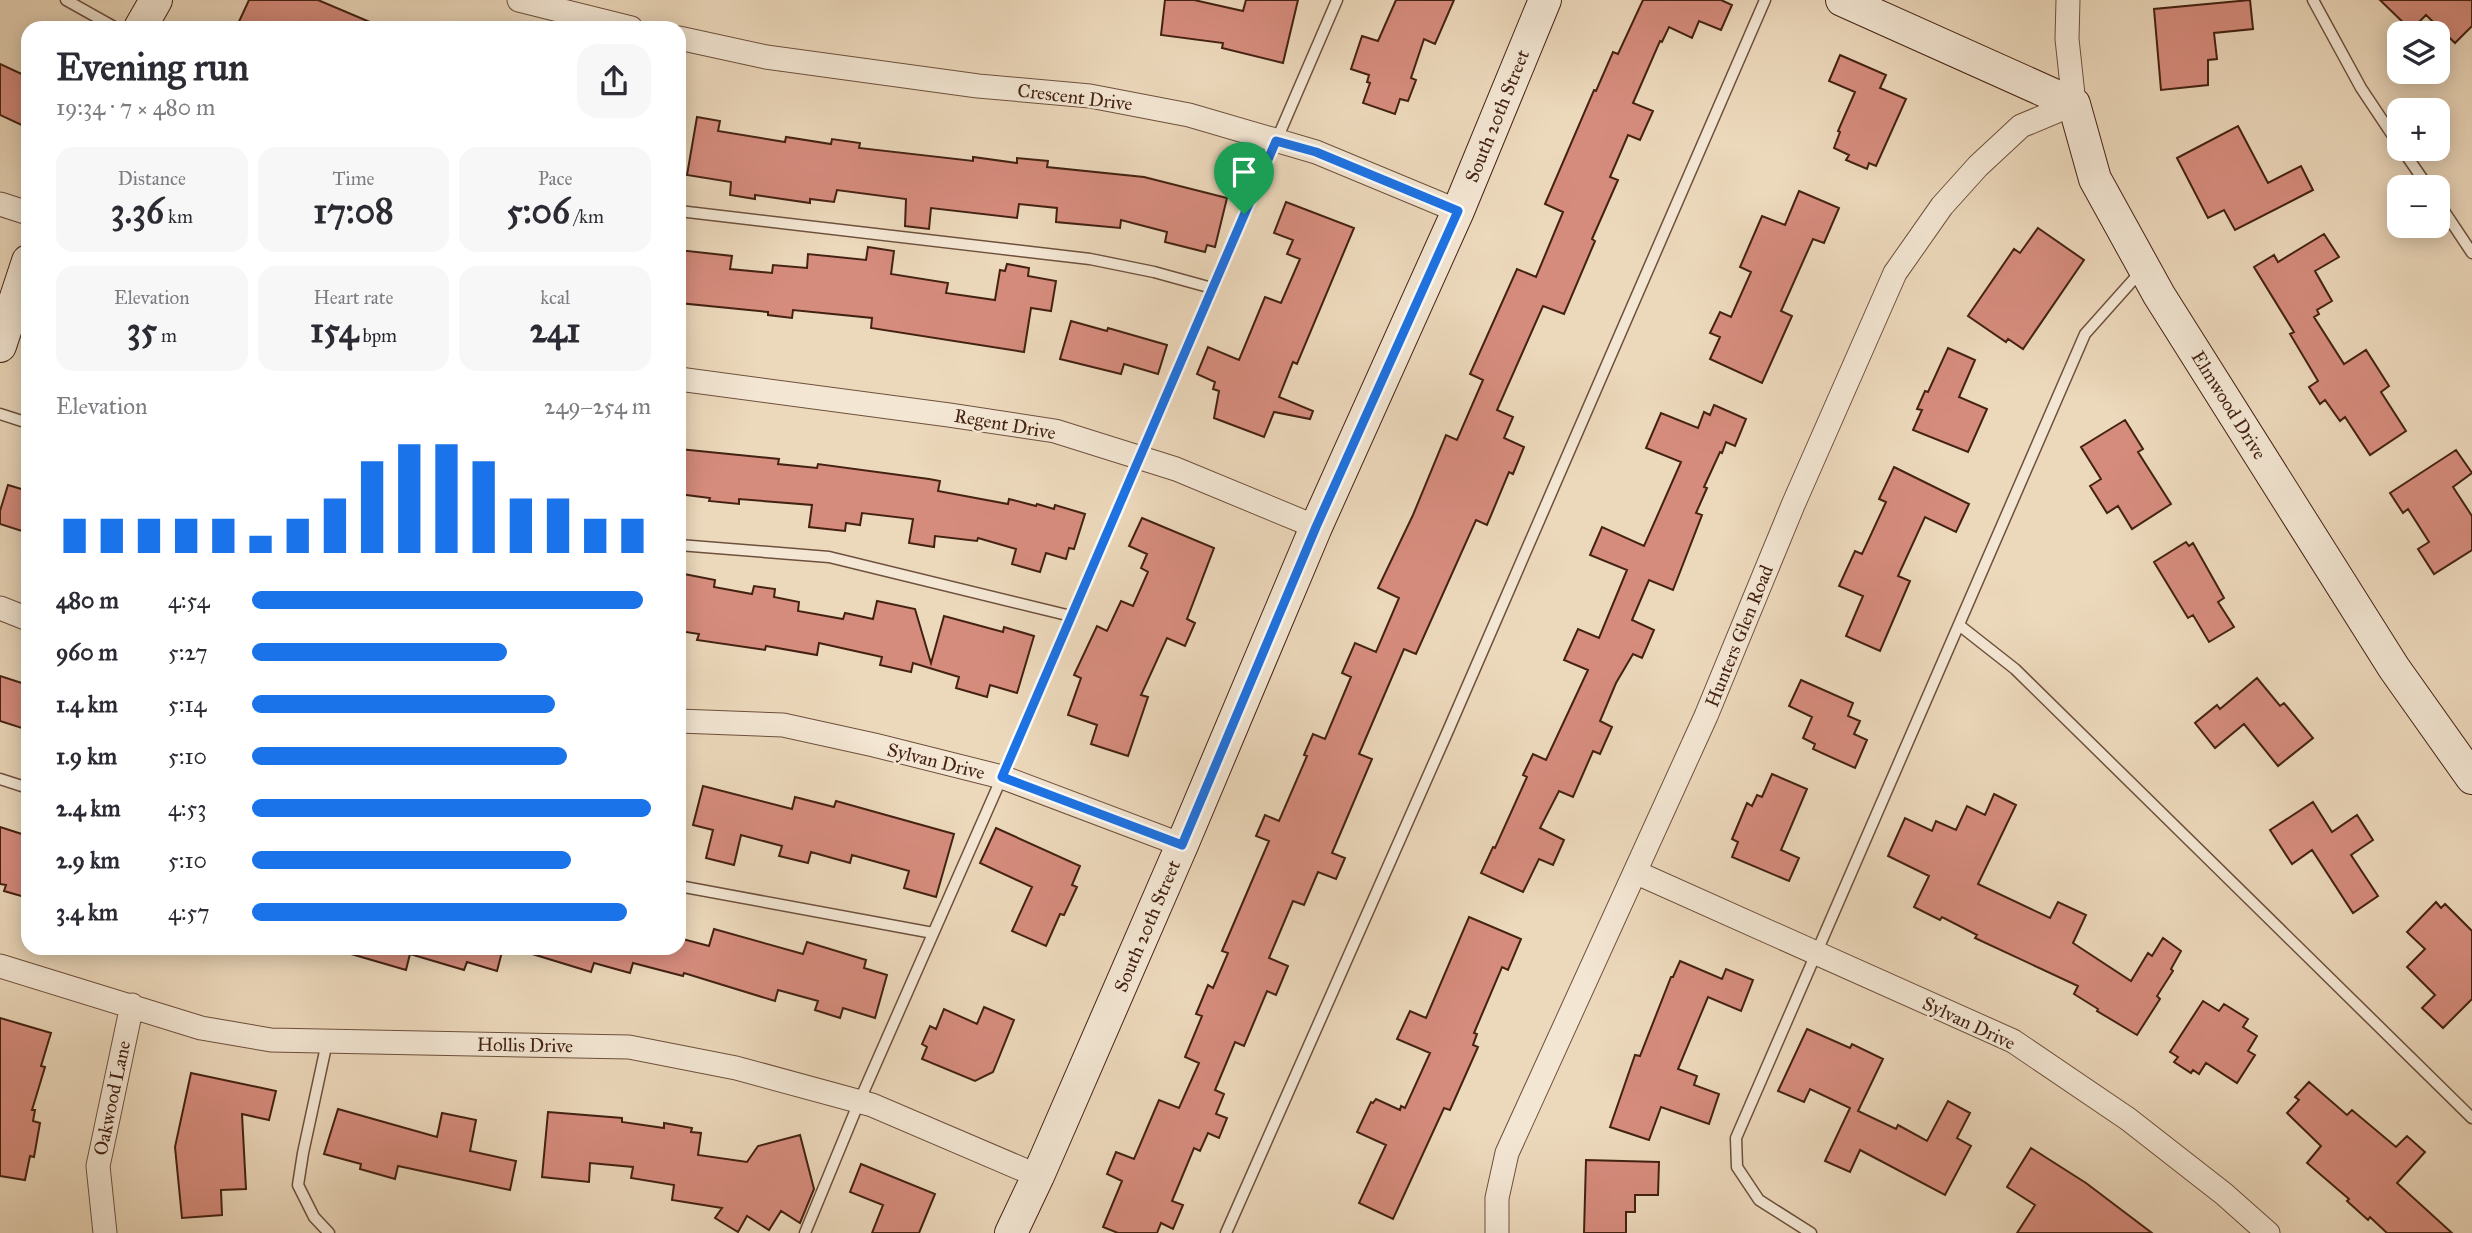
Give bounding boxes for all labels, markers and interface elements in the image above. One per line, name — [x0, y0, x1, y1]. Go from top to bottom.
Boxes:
map controls — [2387, 21, 2450, 238]
button: layers — [2387, 21, 2450, 84]
text: Evening run — [56, 44, 249, 90]
button: share — [577, 44, 651, 118]
street label: South 20th Street — [1460, 46, 1534, 186]
street label: Crescent Drive — [1016, 79, 1134, 115]
text: 19:34 · 7 × 480 m — [56, 93, 215, 121]
button: + — [2387, 98, 2450, 161]
pin — [1214, 142, 1274, 214]
icon: arrive — [1225, 153, 1263, 191]
text: Distance — [118, 167, 186, 190]
text: Time — [332, 167, 375, 190]
text: Pace — [538, 167, 572, 190]
button: − — [2387, 175, 2450, 238]
text: 3.36 — [111, 190, 164, 233]
text: 17:08 — [313, 190, 394, 233]
text: 5:06 — [506, 190, 570, 233]
text: km — [164, 205, 193, 228]
text: /km — [570, 205, 604, 228]
text: Elevation — [114, 286, 190, 309]
text: Heart rate — [314, 286, 393, 309]
text: kcal — [540, 286, 570, 309]
text: 35 — [127, 309, 157, 352]
text: 154 — [310, 309, 358, 352]
text: 241 — [530, 309, 580, 352]
text: m — [157, 324, 177, 347]
text: bpm — [358, 324, 397, 347]
street label: Elmwood Drive — [2186, 346, 2272, 464]
text: Elevation — [56, 392, 147, 420]
text: 249–254 m — [544, 392, 651, 420]
street label: Regent Drive — [952, 404, 1058, 445]
street label: Hunters Glen Road — [1700, 561, 1778, 710]
text: 480 m — [56, 586, 119, 614]
text: 4:54 — [168, 586, 210, 614]
text: 960 m — [56, 638, 118, 666]
text: 5:27 — [168, 638, 208, 666]
text: 1.4 km — [56, 690, 118, 718]
text: 5:14 — [168, 690, 206, 718]
street label: Sylvan Drive — [885, 738, 987, 784]
text: 1.9 km — [56, 742, 117, 770]
text: 5:10 — [168, 742, 207, 770]
text: 2.4 km — [56, 794, 121, 822]
text: 4:53 — [168, 794, 207, 822]
text: 2.9 km — [56, 846, 120, 874]
text: 5:10 — [168, 846, 207, 874]
street label: South 20th Street — [1109, 856, 1185, 995]
text: 3.4 km — [56, 898, 118, 926]
text: 4:57 — [168, 898, 210, 926]
street label: Sylvan Drive — [1919, 991, 2019, 1055]
street label: Hollis Drive — [477, 1033, 573, 1057]
street label: Oakwood Lane — [89, 1038, 135, 1158]

